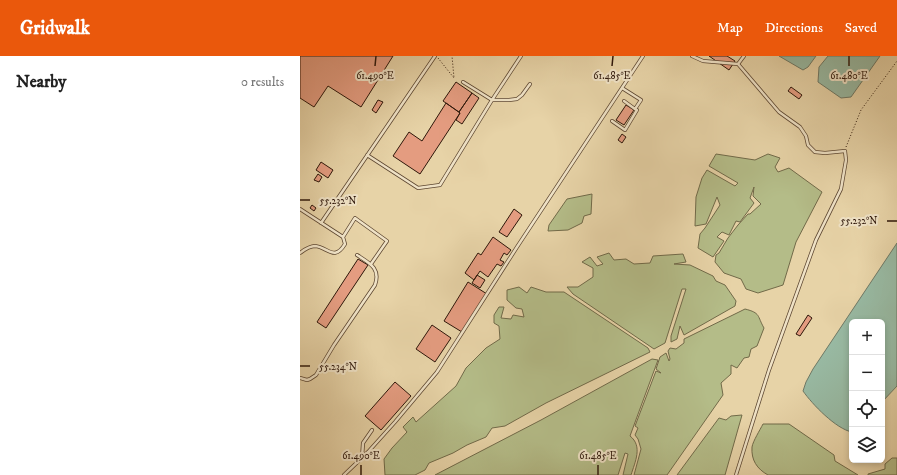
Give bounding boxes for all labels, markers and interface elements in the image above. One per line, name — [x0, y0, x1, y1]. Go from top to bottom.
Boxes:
text: Gridwalk — [20, 17, 90, 40]
text: Map — [717, 19, 743, 37]
text: Directions — [765, 19, 823, 37]
text: Saved — [845, 19, 877, 37]
text: 61.490°E — [356, 70, 394, 82]
text: 61.485°E — [593, 70, 631, 82]
text: 61.480°E — [830, 70, 868, 82]
text: Nearby — [16, 71, 66, 93]
text: 0 results — [241, 74, 284, 90]
text: 55.232°N — [320, 195, 356, 207]
text: 55.232°N — [841, 215, 877, 227]
map controls — [849, 319, 885, 463]
button: + — [849, 319, 885, 355]
button: − — [849, 355, 885, 391]
text: 55.234°N — [319, 361, 357, 373]
button: locate — [849, 391, 885, 427]
button: layers — [849, 427, 885, 463]
text: 61.490°E — [342, 450, 380, 462]
text: 61.485°E — [579, 450, 617, 462]

